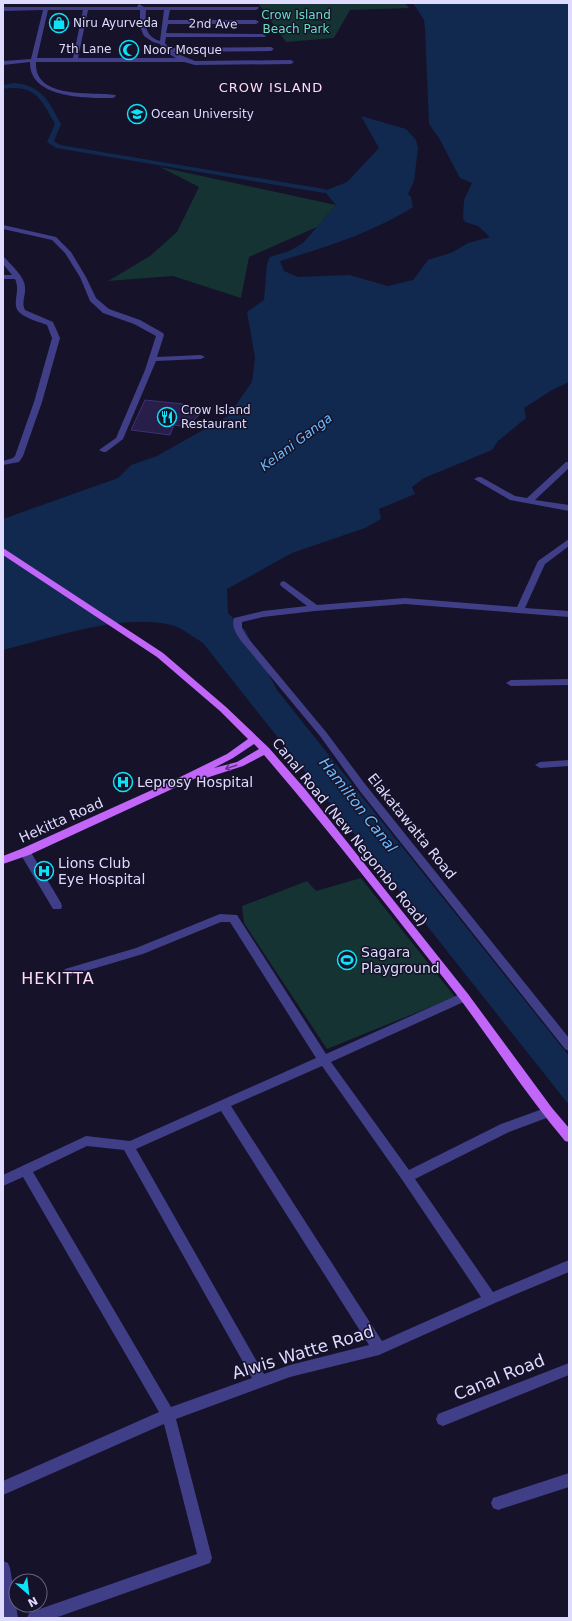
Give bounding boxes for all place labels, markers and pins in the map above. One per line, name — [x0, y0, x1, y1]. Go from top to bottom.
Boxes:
shop icon: Niru Ayurveda — [48, 12, 70, 34]
place label: Niru Ayurveda — [73, 16, 158, 30]
mosque icon: Noor Mosque — [118, 39, 140, 61]
place label: Noor Mosque — [143, 43, 222, 57]
school or university icon: Ocean University — [126, 103, 148, 125]
place label: Ocean University — [151, 107, 254, 121]
place label: Crow Island Restaurant — [181, 403, 251, 431]
restaurant icon: Crow Island Restaurant — [156, 406, 178, 428]
hospital icon: Leprosy Hospital — [112, 771, 134, 793]
place label: Leprosy Hospital — [137, 774, 253, 790]
place label: Lions Club Eye Hospital — [58, 855, 145, 887]
hospital icon: Lions Club Eye Hospital — [33, 860, 55, 882]
place label: Sagara Playground — [361, 944, 440, 976]
sports icon: Sagara Playground — [336, 949, 358, 971]

